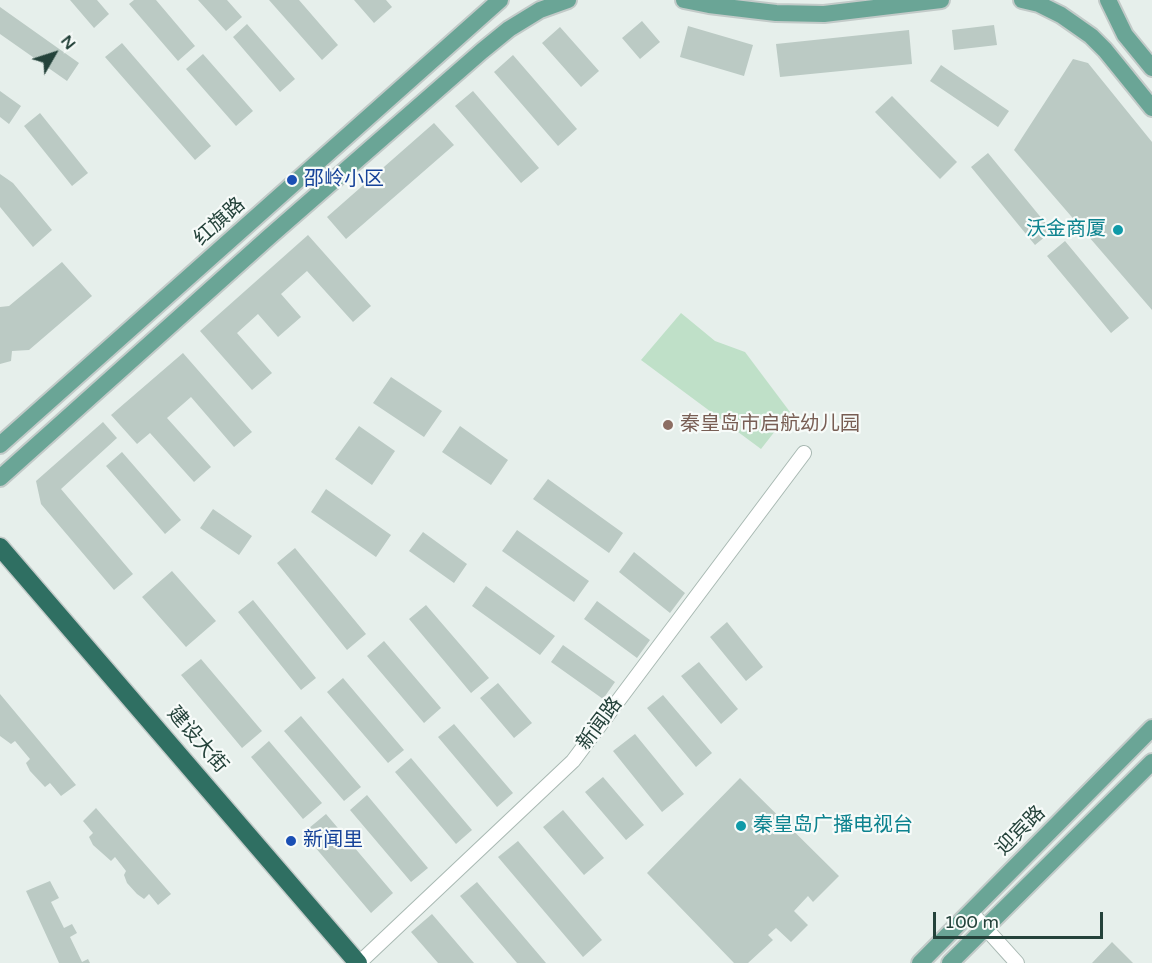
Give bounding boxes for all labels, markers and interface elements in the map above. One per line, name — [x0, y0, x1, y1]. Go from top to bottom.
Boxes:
north arrow — [24, 24, 84, 84]
text: N — [56, 31, 80, 54]
place label: 邵岭小区 — [304, 168, 384, 192]
marker: 邵岭小区 — [285, 173, 299, 187]
street label: 红旗路 — [190, 193, 250, 251]
place label: 沃金商厦 — [1026, 218, 1106, 242]
marker: 沃金商厦 — [1111, 223, 1125, 237]
place label: 秦皇岛市启航幼儿园 — [680, 413, 860, 437]
marker: 秦皇岛市启航幼儿园 — [661, 418, 675, 432]
street label: 新闻路 — [572, 693, 628, 755]
street label: 建设大街 — [162, 702, 232, 778]
street label: 迎宾路 — [991, 801, 1051, 861]
place label: 秦皇岛广播电视台 — [753, 814, 913, 838]
marker: 秦皇岛广播电视台 — [734, 819, 748, 833]
place label: 新闻里 — [303, 829, 363, 853]
marker: 新闻里 — [284, 834, 298, 848]
scale bar — [936, 900, 1106, 938]
text: 100 m — [944, 911, 999, 933]

